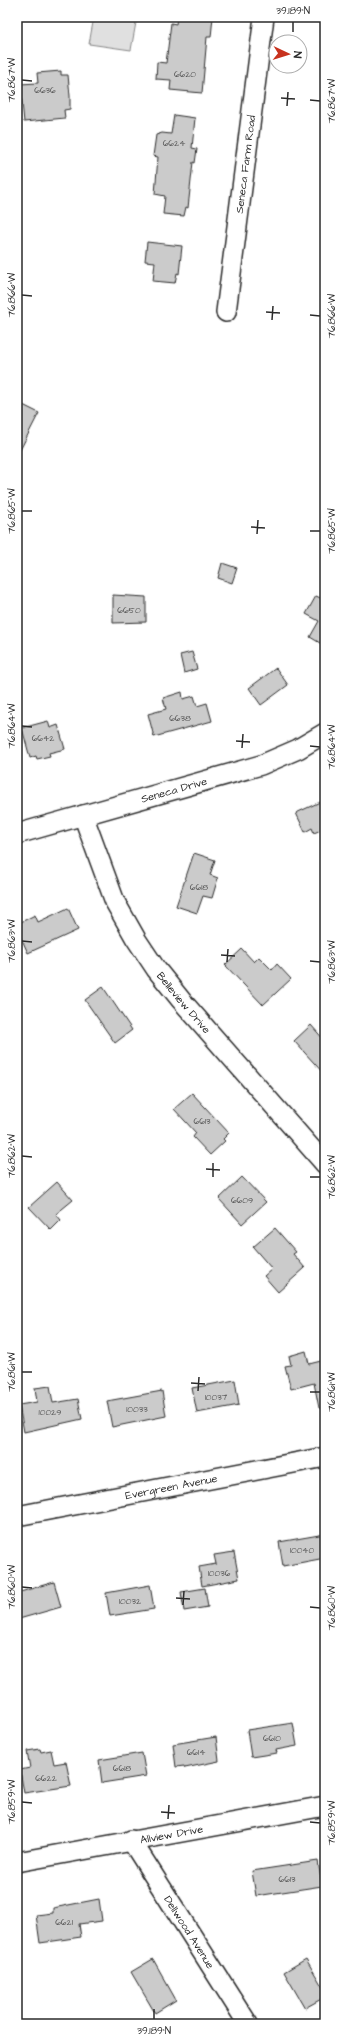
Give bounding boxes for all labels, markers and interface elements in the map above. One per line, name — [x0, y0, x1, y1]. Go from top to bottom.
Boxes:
text: 39.189°N — [276, 4, 310, 18]
north arrow — [268, 34, 308, 74]
text: N — [290, 51, 305, 59]
text: 76.867°W — [5, 57, 19, 102]
house number: 6620 — [174, 68, 196, 81]
text: 76.867°W — [325, 78, 339, 123]
house number: 6636 — [34, 84, 56, 97]
street label: Seneca Farm Road — [232, 114, 259, 214]
house number: 6624 — [163, 137, 185, 150]
text: 76.866°W — [5, 272, 19, 317]
text: 76.866°W — [325, 293, 339, 338]
text: 76.865°W — [5, 488, 19, 534]
text: 76.865°W — [325, 508, 339, 554]
house number: 6650 — [117, 604, 141, 617]
text: 76.864°W — [5, 703, 19, 749]
house number: 6638 — [169, 712, 191, 725]
text: 76.864°W — [325, 724, 339, 770]
house number: 6642 — [32, 732, 55, 745]
street label: Seneca Drive — [139, 774, 209, 807]
house number: 6618 — [190, 881, 208, 894]
text: 76.863°W — [5, 919, 19, 963]
text: 76.863°W — [325, 940, 339, 984]
street label: Belleview Drive — [153, 969, 214, 1037]
house number: 6613 — [193, 1115, 211, 1128]
text: 76.862°W — [5, 1133, 19, 1178]
text: 76.862°W — [325, 1154, 339, 1199]
house number: 6609 — [231, 1194, 253, 1207]
text: 76.861°W — [5, 1352, 19, 1392]
text: 76.861°W — [325, 1372, 339, 1412]
house number: 10037 — [205, 1391, 228, 1404]
house number: 10033 — [126, 1403, 148, 1416]
house number: 10029 — [39, 1406, 61, 1419]
street label: Evergreen Avenue — [124, 1471, 219, 1503]
house number: 10040 — [290, 1544, 314, 1557]
text: 76.860°W — [5, 1564, 19, 1609]
house number: 10036 — [208, 1567, 231, 1580]
text: 76.860°W — [325, 1585, 339, 1630]
house number: 10032 — [119, 1595, 142, 1608]
house number: 6610 — [263, 1732, 281, 1745]
house number: 6614 — [187, 1746, 205, 1759]
house number: 6618 — [113, 1762, 131, 1775]
house number: 6622 — [35, 1772, 58, 1785]
text: 76.859°W — [5, 1779, 19, 1824]
text: 76.859°W — [325, 1800, 339, 1845]
street label: Allview Drive — [139, 1821, 204, 1847]
house number: 6613 — [278, 1873, 296, 1886]
street label: Dellwood Avenue — [160, 1893, 218, 1972]
house number: 6621 — [55, 1916, 73, 1929]
text: 39.189°N — [137, 2024, 171, 2038]

